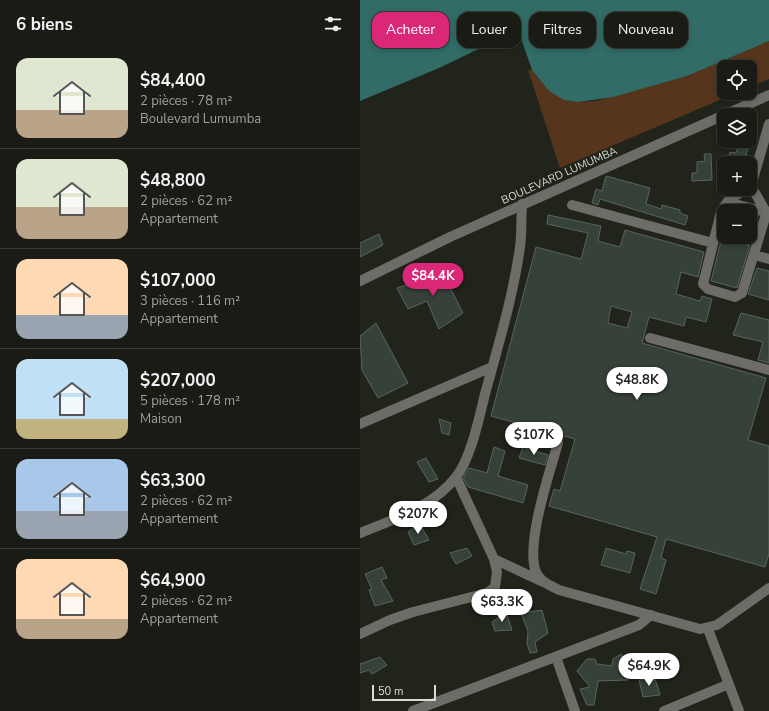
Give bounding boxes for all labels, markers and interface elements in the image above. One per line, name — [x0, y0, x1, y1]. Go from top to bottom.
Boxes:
chip: Acheter — [372, 12, 449, 48]
chip: Louer — [457, 12, 521, 48]
chip: Filtres — [529, 12, 596, 48]
chip: Nouveau — [604, 12, 688, 48]
text: 6 biens — [16, 13, 73, 36]
icon: filters — [322, 13, 344, 35]
map controls — [717, 60, 757, 244]
button: locate — [717, 60, 757, 100]
text: $84,400 — [140, 69, 205, 92]
icon: home — [48, 74, 96, 122]
text: 2 pièces · 78 m² — [140, 92, 232, 110]
button: layers — [717, 108, 757, 148]
text: Boulevard Lumumba — [140, 110, 261, 128]
street label: BOULEVARD LUMUMBA — [499, 143, 620, 208]
button: + — [717, 156, 757, 196]
text: $48,800 — [140, 169, 205, 192]
icon: home — [48, 175, 96, 223]
text: 2 pièces · 62 m² — [140, 192, 232, 210]
button: − — [717, 204, 757, 244]
text: Appartement — [140, 210, 218, 228]
pin: $84.4K — [400, 263, 466, 297]
text: $84.4K — [411, 267, 455, 285]
text: $107,000 — [140, 269, 216, 292]
icon: home — [48, 275, 96, 323]
text: 3 pièces · 116 m² — [140, 292, 240, 310]
text: Appartement — [140, 310, 218, 328]
pin: $48.8K — [604, 367, 670, 401]
text: $207,000 — [140, 369, 216, 392]
text: $48.8K — [615, 371, 659, 389]
icon: home — [48, 375, 96, 423]
text: 5 pièces · 178 m² — [140, 392, 240, 410]
text: Maison — [140, 410, 182, 428]
pin: $107K — [506, 422, 562, 456]
text: $107K — [514, 426, 554, 444]
text: $63,300 — [140, 469, 205, 492]
icon: home — [48, 475, 96, 523]
text: 2 pièces · 62 m² — [140, 492, 232, 510]
pin: $207K — [390, 501, 446, 535]
text: $207K — [398, 505, 438, 523]
text: Appartement — [140, 510, 218, 528]
text: $64,900 — [140, 569, 205, 592]
icon: home — [48, 575, 96, 623]
pin: $63.3K — [469, 589, 535, 623]
text: 2 pièces · 62 m² — [140, 592, 232, 610]
text: $63.3K — [480, 593, 524, 611]
text: Appartement — [140, 610, 218, 628]
pin: $64.9K — [616, 653, 682, 687]
text: $64.9K — [627, 657, 671, 675]
scale bar — [372, 683, 436, 702]
text: 50 m — [378, 684, 403, 699]

